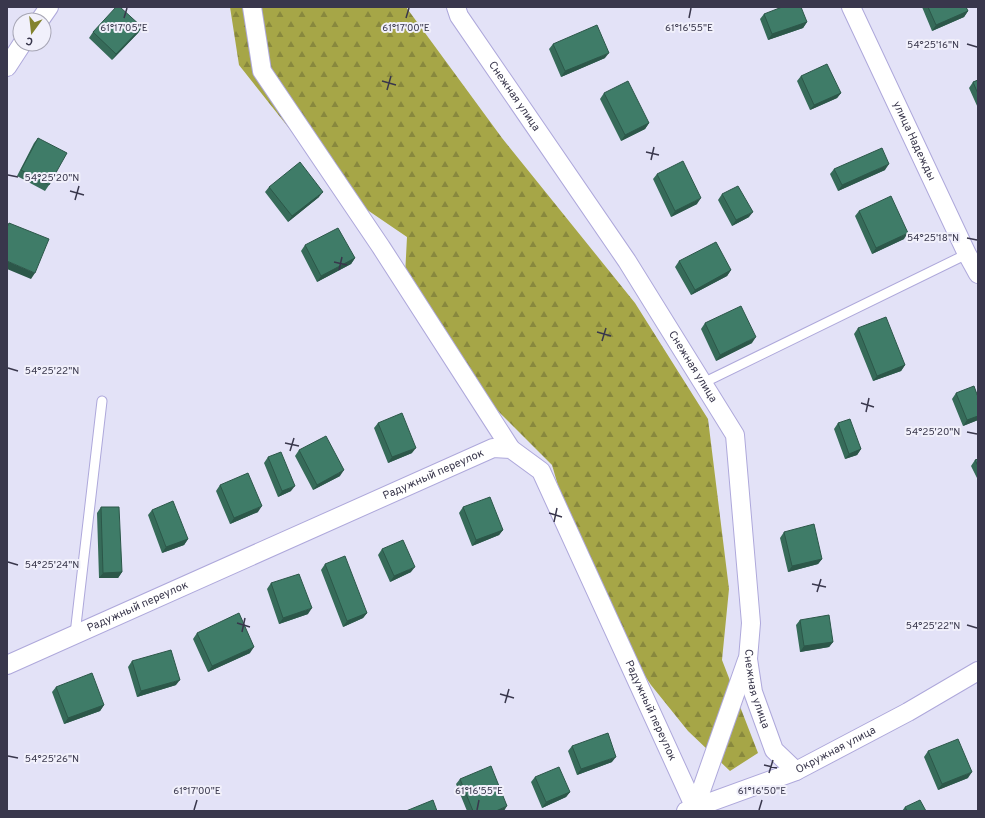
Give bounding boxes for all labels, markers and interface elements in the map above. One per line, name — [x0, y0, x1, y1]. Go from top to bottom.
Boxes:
north arrow — [12, 12, 52, 52]
text: 61°17'05"E — [100, 22, 148, 35]
text: 61°17'00"E — [382, 22, 430, 35]
text: 61°16'55"E — [665, 22, 713, 35]
text: С — [24, 33, 35, 48]
text: 54°25'16"N — [907, 39, 959, 52]
street label: Снежная улица — [485, 59, 543, 134]
street label: улица Надежды — [889, 99, 939, 183]
text: 54°25'20"N — [25, 172, 79, 185]
text: 54°25'18"N — [907, 232, 959, 245]
street label: Снежная улица — [665, 328, 720, 405]
text: 54°25'22"N — [25, 365, 79, 378]
text: 54°25'20"N — [906, 426, 960, 439]
street label: Радужный переулок — [381, 446, 486, 503]
text: 54°25'24"N — [25, 559, 79, 572]
street label: Радужный переулок — [85, 578, 190, 635]
text: 54°25'22"N — [906, 620, 960, 633]
street label: Снежная улица — [741, 648, 773, 731]
street label: Радужный переулок — [621, 658, 680, 763]
street label: Окружная улица — [793, 723, 878, 777]
text: 54°25'26"N — [25, 753, 79, 766]
text: 61°17'00"E — [173, 785, 221, 798]
text: 61°16'55"E — [455, 785, 503, 798]
text: 61°16'50"E — [738, 785, 786, 798]

